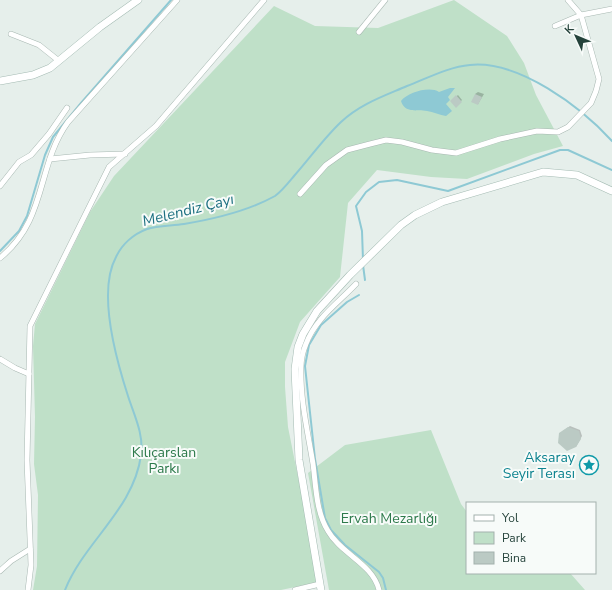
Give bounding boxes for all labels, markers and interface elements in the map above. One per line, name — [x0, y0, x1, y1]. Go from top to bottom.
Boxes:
north arrow — [556, 16, 596, 56]
text: K — [561, 21, 578, 37]
water label: Melendiz Çayı — [140, 189, 236, 231]
park label: Kılıçarslan Parkı — [132, 443, 196, 478]
place label: Aksaray Seyir Terası — [503, 448, 576, 483]
place icon: Aksaray Seyir Terası — [578, 454, 600, 476]
legend — [466, 502, 596, 574]
park label: Ervah Mezarlığı — [341, 509, 437, 528]
text: Yol — [501, 510, 519, 526]
text: Park — [502, 530, 527, 546]
text: Bina — [502, 550, 526, 566]

